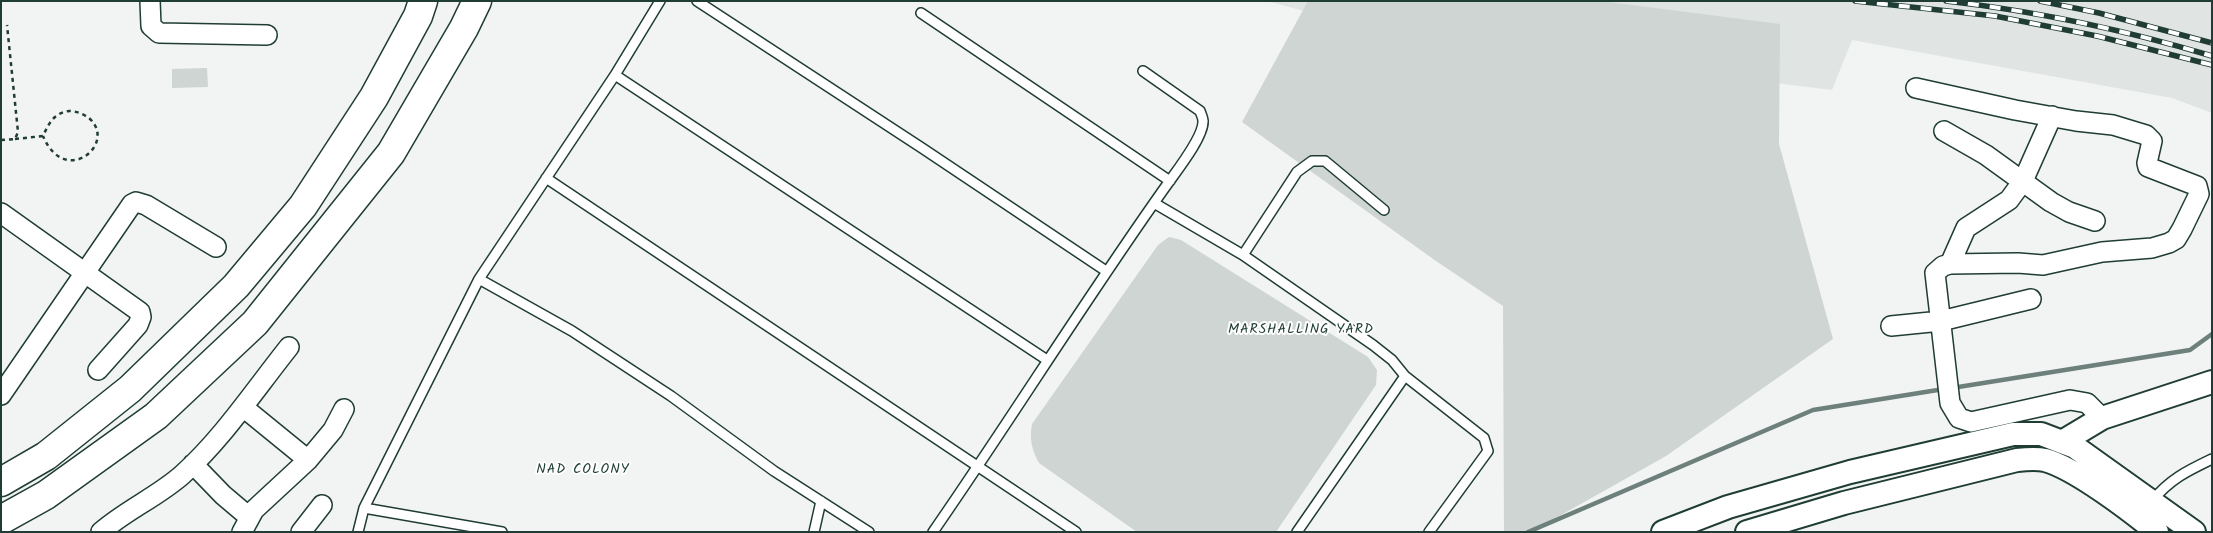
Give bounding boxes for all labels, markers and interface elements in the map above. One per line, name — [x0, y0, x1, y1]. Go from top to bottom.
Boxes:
district label: MARSHALLING YARD — [1226, 323, 1376, 339]
district label: NAD COLONY — [535, 463, 631, 479]

